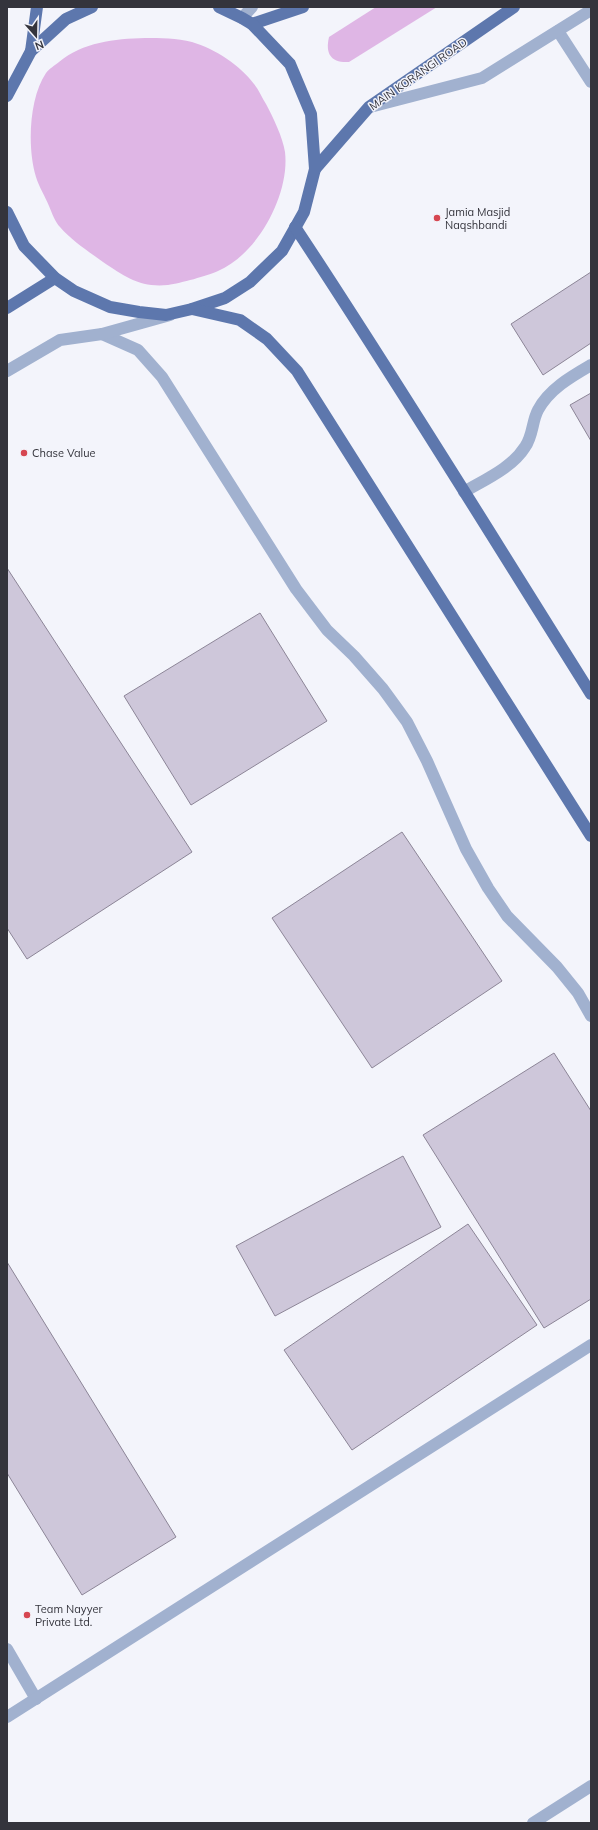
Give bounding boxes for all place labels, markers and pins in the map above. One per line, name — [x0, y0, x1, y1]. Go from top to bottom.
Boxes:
place label: Jamia Masjid Naqshbandi — [445, 205, 510, 232]
marker: Jamia Masjid Naqshbandi — [432, 213, 442, 223]
place label: Chase Value — [32, 446, 95, 460]
marker: Chase Value — [19, 448, 29, 458]
place label: Team Nayyer Private Ltd. — [35, 1602, 102, 1629]
marker: Team Nayyer Private Ltd. — [22, 1610, 32, 1620]

